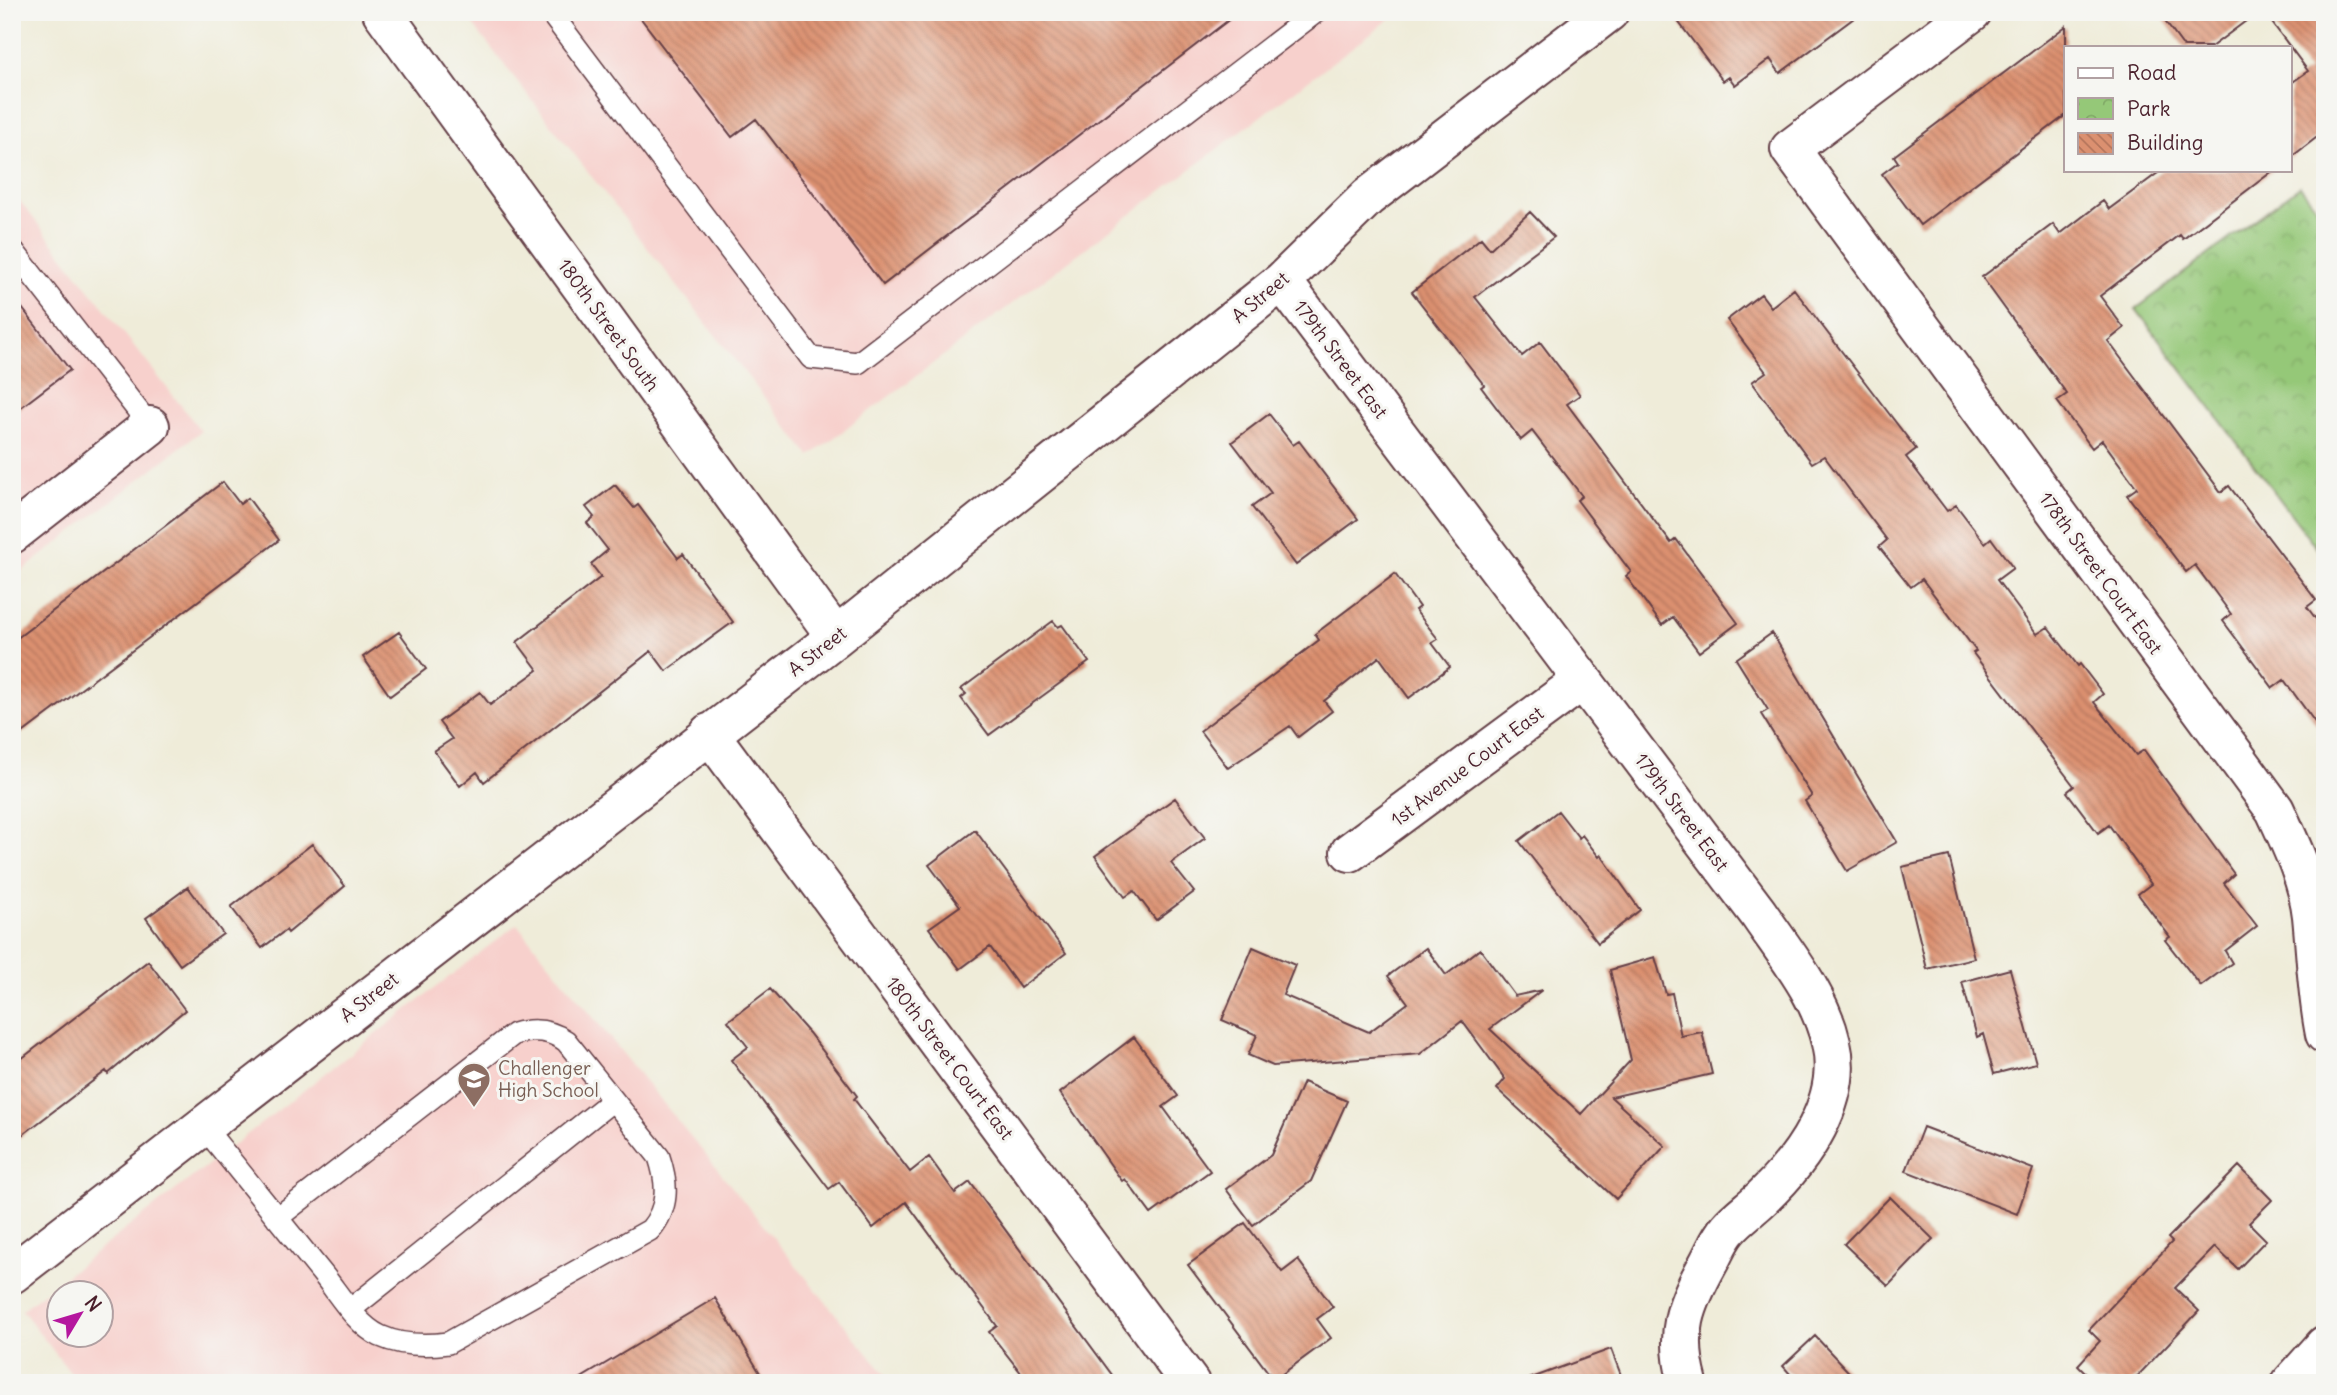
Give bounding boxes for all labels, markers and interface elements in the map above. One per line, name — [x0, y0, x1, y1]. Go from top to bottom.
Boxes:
legend — [2064, 46, 2292, 172]
text: Road — [2127, 59, 2176, 86]
text: Park — [2127, 95, 2170, 122]
text: Building — [2127, 129, 2203, 156]
street label: 180th Street South — [553, 254, 665, 396]
street label: A Street — [1226, 266, 1294, 328]
street label: 179th Street East — [1289, 295, 1393, 423]
street label: 178th Street Court East — [2034, 487, 2168, 659]
street label: A Street — [783, 621, 851, 681]
street label: 1st Avenue Court East — [1386, 701, 1548, 831]
street label: 179th Street East — [1630, 748, 1734, 876]
street label: A Street — [335, 967, 403, 1027]
street label: 180th Street Court East — [881, 972, 1019, 1144]
place label: Challenger High School — [498, 1056, 599, 1102]
school or university icon: Challenger High School — [455, 1060, 493, 1109]
north arrow — [46, 1280, 116, 1350]
text: N — [80, 1291, 107, 1316]

